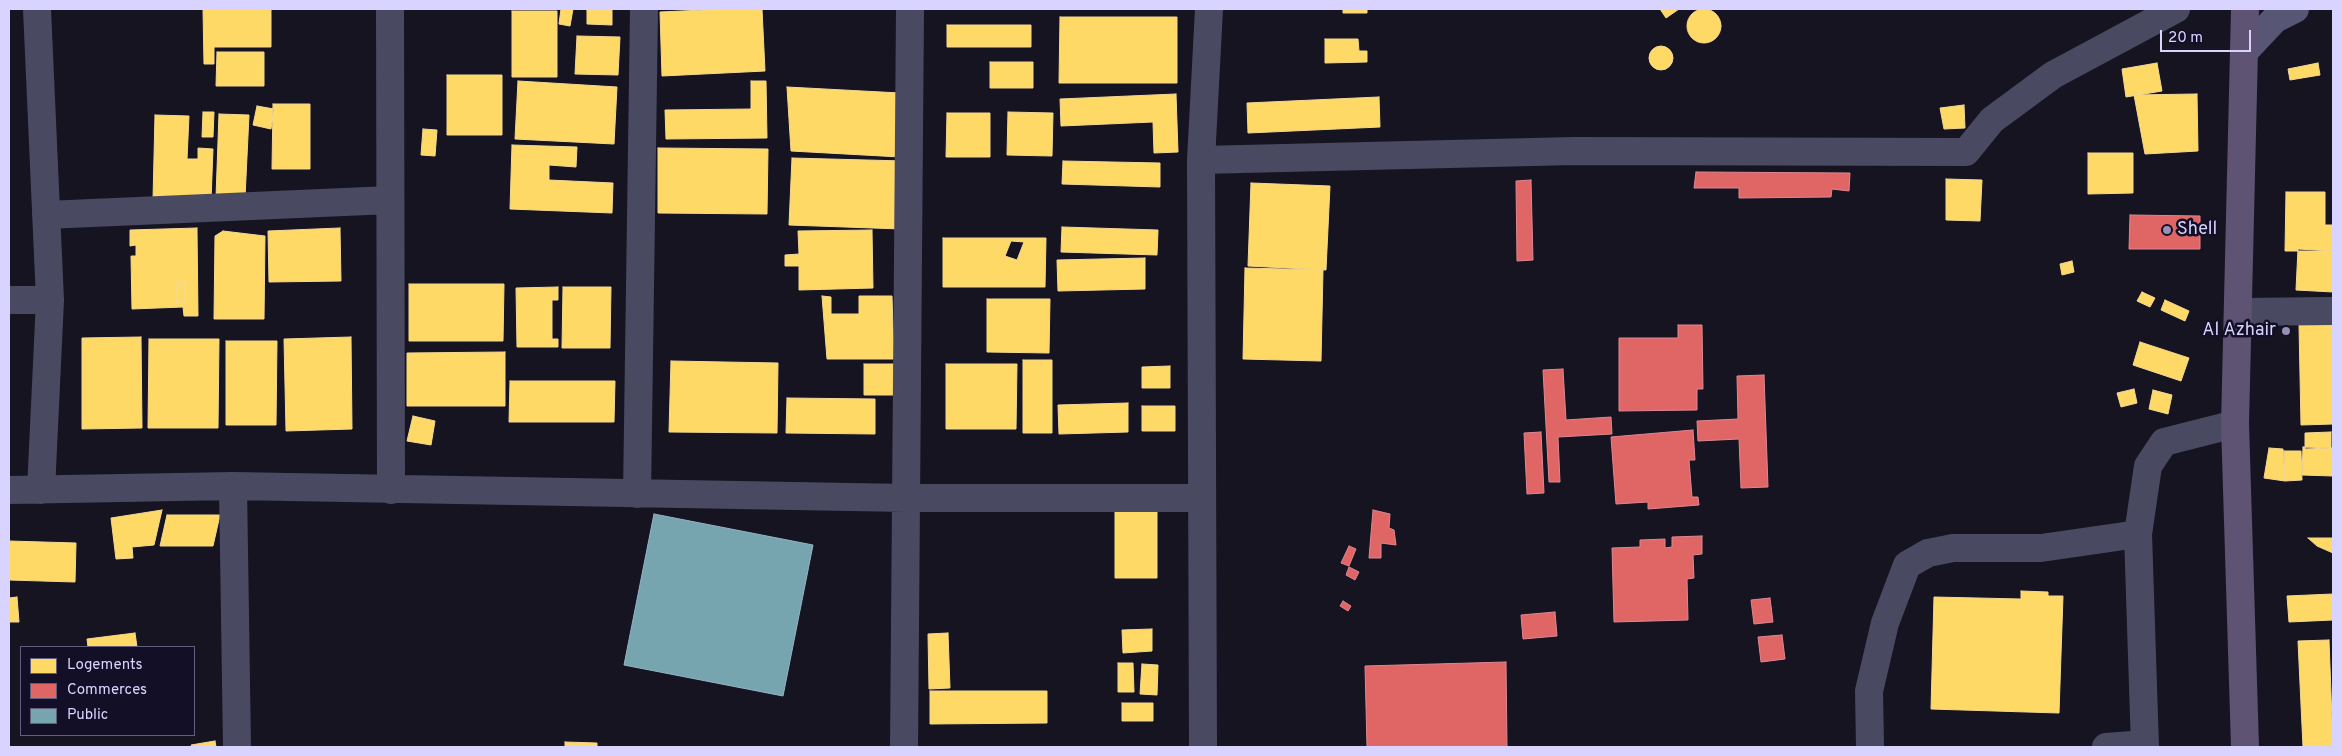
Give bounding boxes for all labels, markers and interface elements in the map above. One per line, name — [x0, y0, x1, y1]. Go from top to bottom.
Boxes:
scale bar — [2162, 20, 2253, 52]
text: 20 m — [2168, 29, 2203, 48]
place label: Shell — [2177, 219, 2217, 241]
marker: Shell — [2161, 224, 2173, 236]
place label: Al Azhair — [2202, 320, 2276, 342]
marker: Al Azhair — [2280, 325, 2292, 337]
legend — [20, 646, 195, 736]
text: Logements — [67, 656, 143, 675]
text: Commerces — [67, 681, 147, 700]
text: Public — [67, 706, 108, 725]

